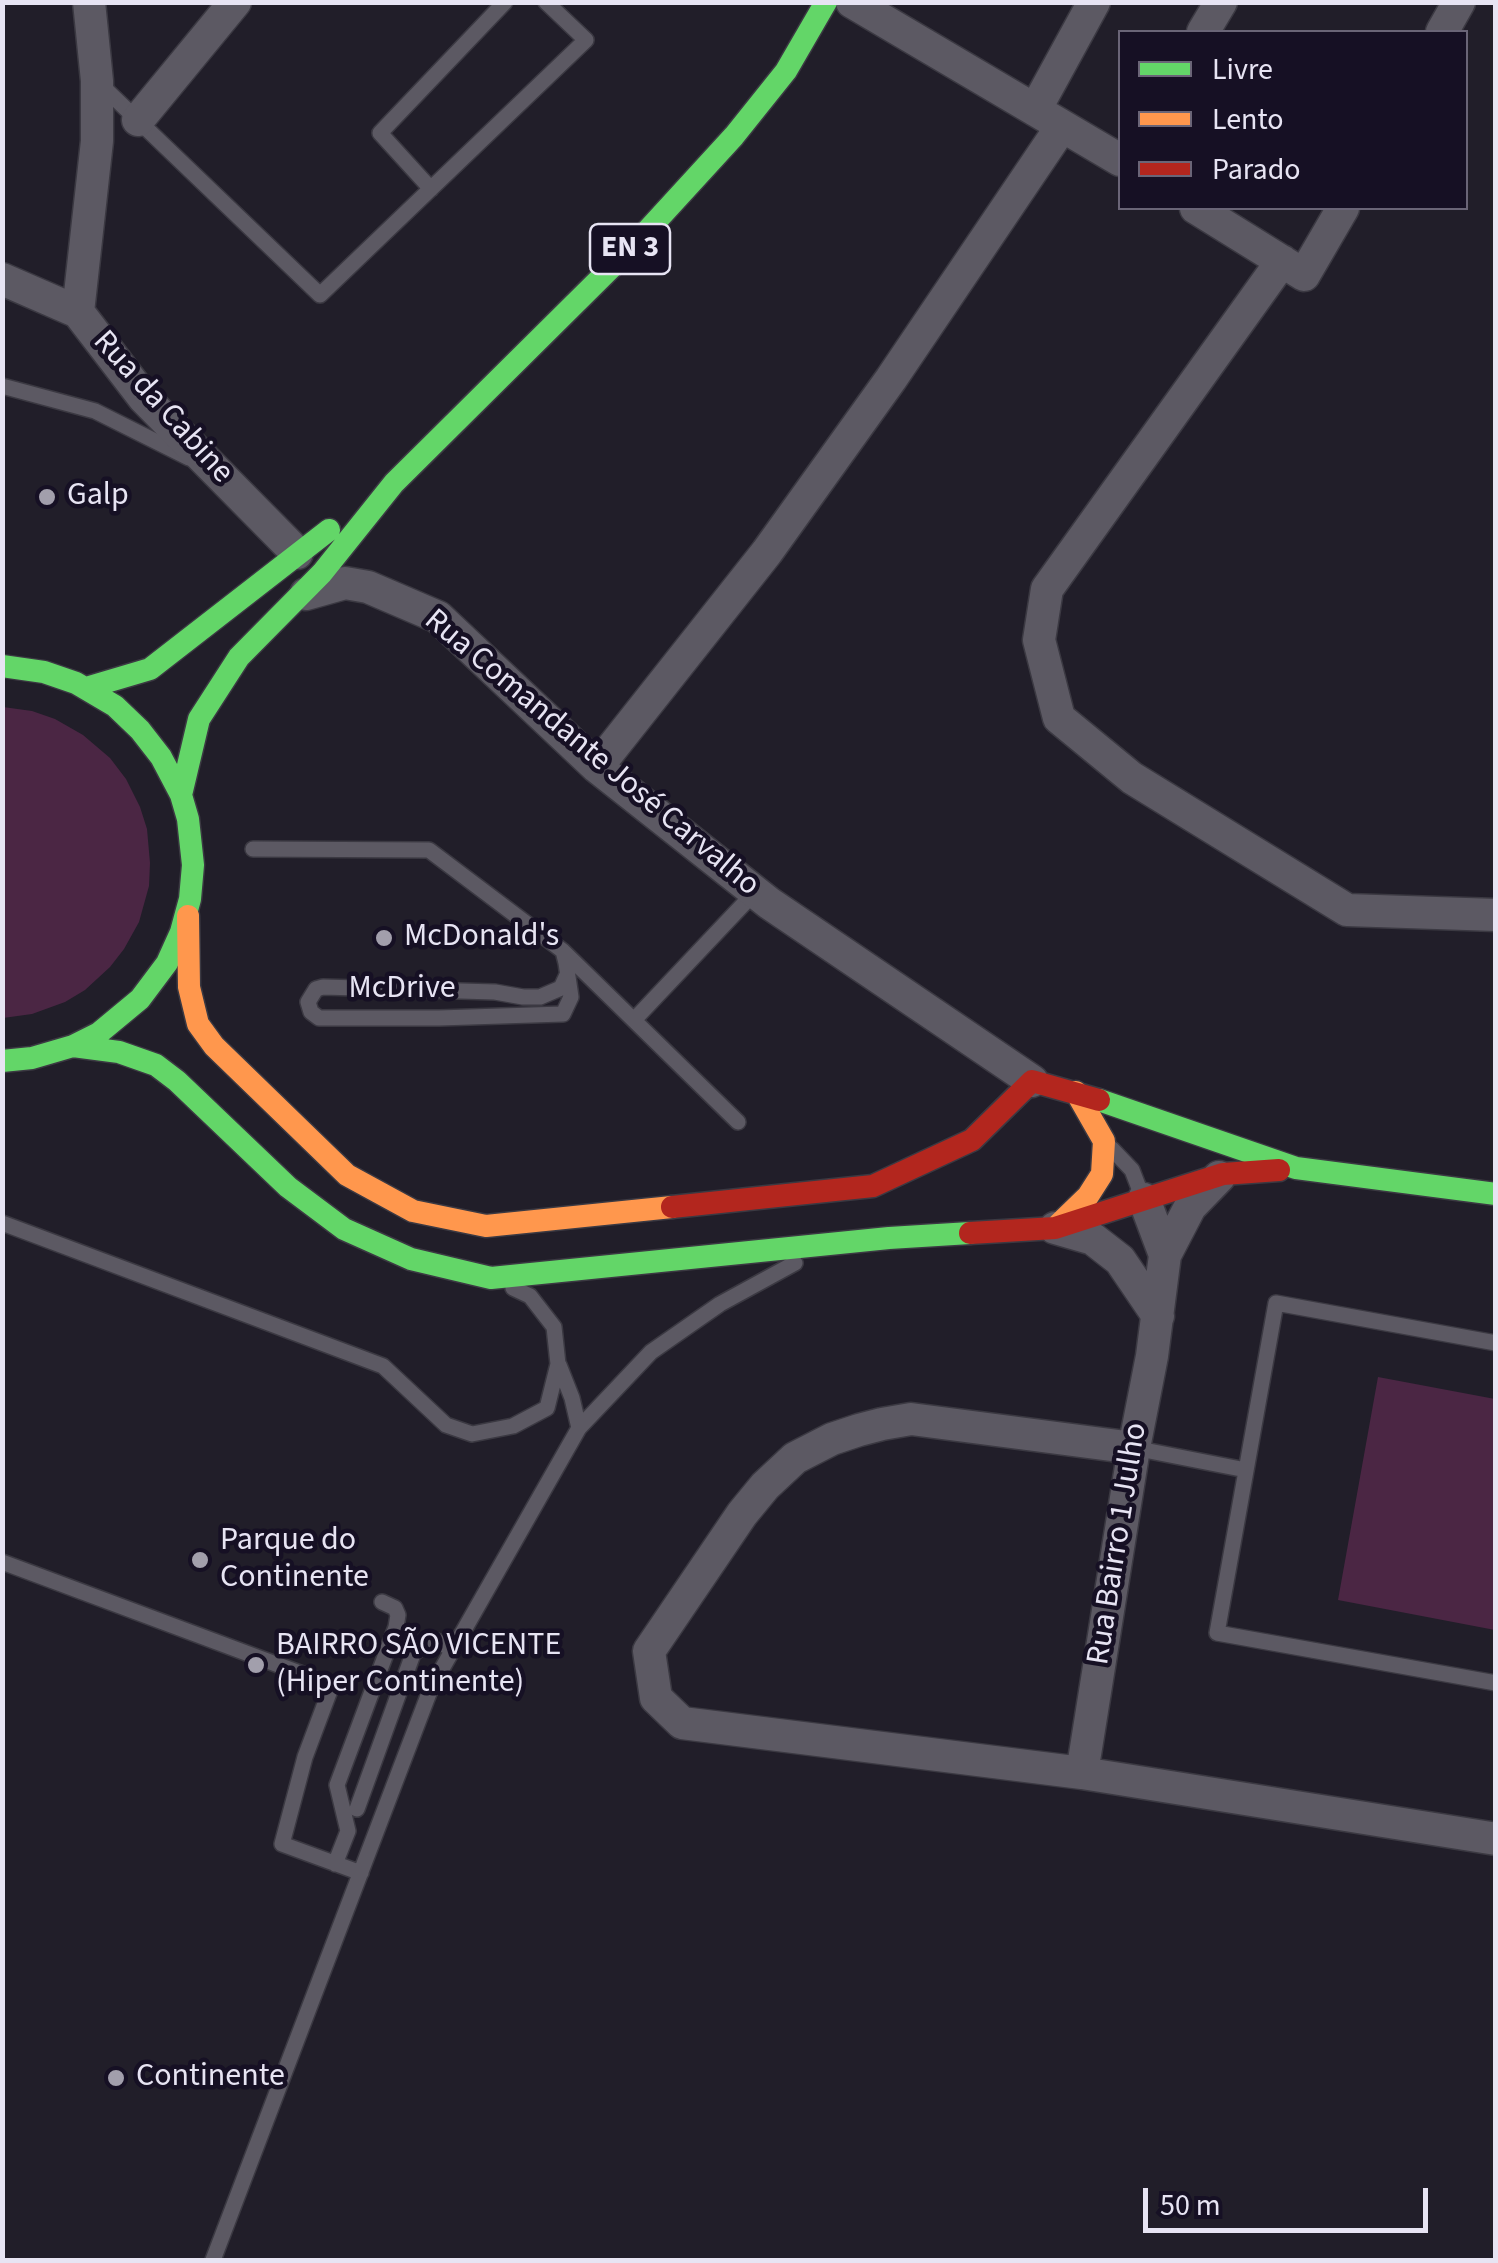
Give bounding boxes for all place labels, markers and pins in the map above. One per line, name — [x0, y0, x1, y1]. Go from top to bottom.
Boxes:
place label: Galp — [67, 478, 129, 516]
marker: Galp — [36, 486, 58, 508]
place label: McDonald's — [404, 919, 559, 957]
marker: McDonald's — [373, 927, 395, 949]
place label: Parque do Continente — [220, 1523, 369, 1598]
marker: Parque do Continente — [189, 1549, 211, 1571]
place label: BAIRRO SÃO VICENTE (Hiper Continente) — [276, 1628, 561, 1703]
marker: BAIRRO SÃO VICENTE (Hiper Continente) — [245, 1654, 267, 1676]
place label: Continente — [136, 2059, 285, 2097]
marker: Continente — [105, 2067, 127, 2089]

